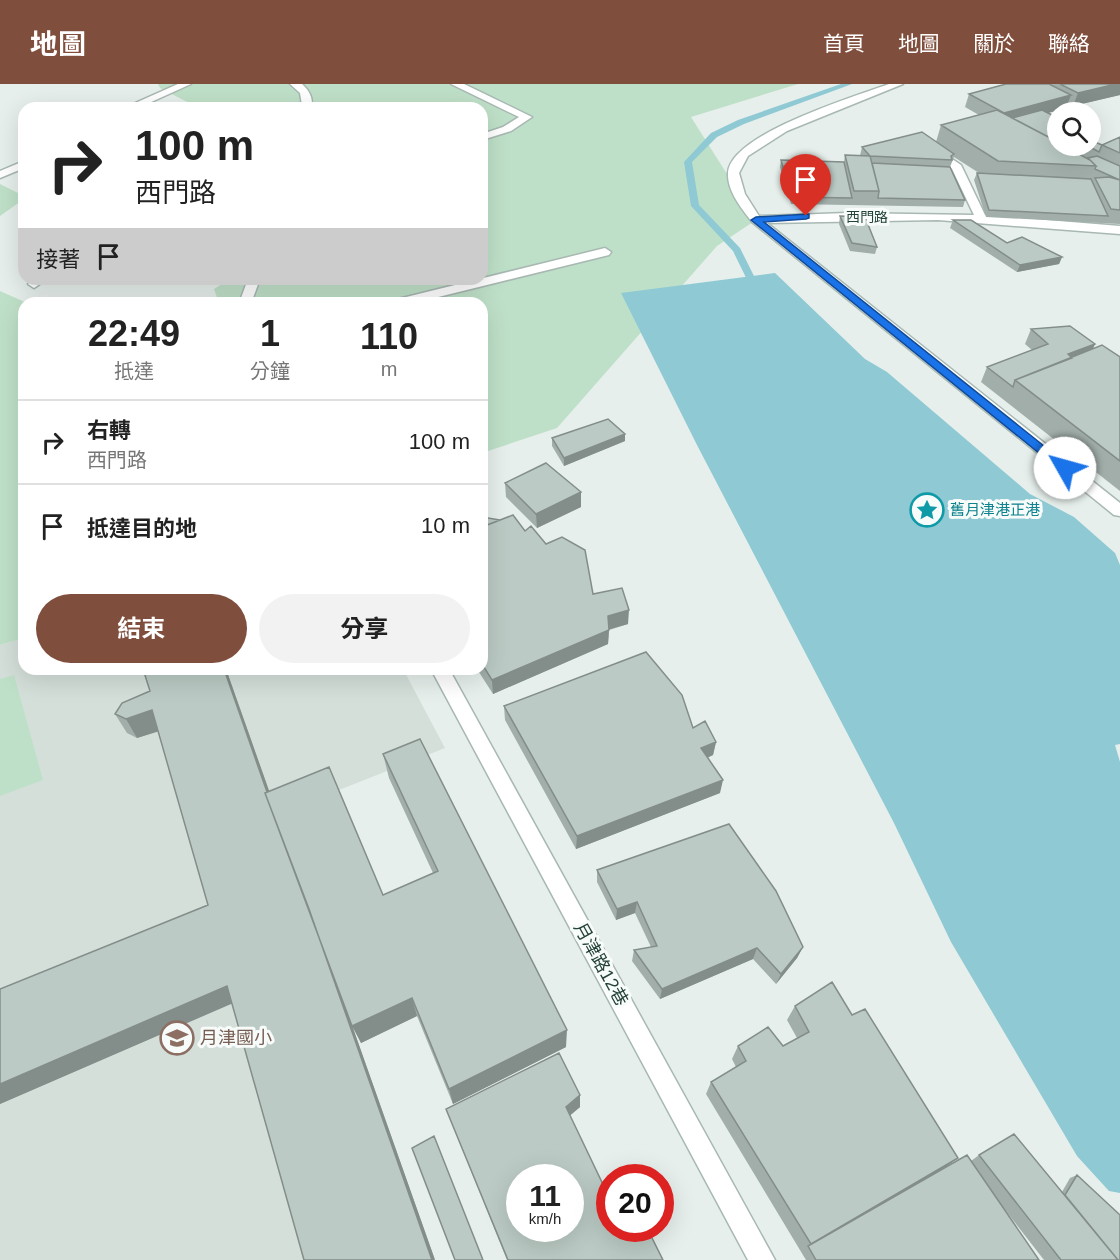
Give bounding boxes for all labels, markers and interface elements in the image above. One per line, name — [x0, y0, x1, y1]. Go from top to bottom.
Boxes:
text: 地圖 — [30, 29, 86, 60]
text: 首頁 — [823, 32, 865, 55]
text: 地圖 — [898, 32, 940, 55]
text: 關於 — [973, 32, 1015, 55]
text: 聯絡 — [1048, 32, 1090, 55]
map controls — [1047, 102, 1101, 156]
button: search — [1047, 102, 1101, 156]
text: 100 m — [135, 122, 254, 169]
icon: right — [36, 126, 114, 204]
pin — [780, 154, 831, 216]
icon: arrive — [789, 163, 822, 196]
text: 西門路 — [135, 178, 216, 208]
street label: 西門路 — [846, 209, 888, 225]
icon: arrive — [92, 240, 125, 273]
text: 接著 — [36, 247, 80, 272]
text: 22:49 — [88, 313, 180, 354]
text: 1 — [260, 313, 280, 354]
text: 110 — [360, 316, 418, 357]
text: m — [381, 358, 397, 380]
text: 抵達 — [114, 360, 154, 382]
text: 分鐘 — [250, 360, 290, 382]
text: 右轉 — [87, 418, 131, 443]
icon: right — [36, 426, 69, 459]
text: 100 m — [409, 429, 470, 454]
position arrow — [1033, 436, 1097, 500]
text: 西門路 — [87, 449, 147, 471]
place icon: 舊月津港正港 — [909, 492, 945, 528]
place label: 舊月津港正港 — [950, 501, 1040, 518]
icon: arrive — [36, 510, 69, 543]
text: 10 m — [421, 513, 470, 538]
text: 抵達目的地 — [87, 516, 197, 541]
button: 結束 — [36, 594, 247, 663]
button: 分享 — [259, 594, 470, 663]
street label: 月津路12巷 — [570, 919, 632, 1009]
school or university icon: 月津國小 — [159, 1020, 195, 1056]
place label: 月津國小 — [200, 1028, 272, 1048]
speed limit sign: 20 — [596, 1164, 674, 1242]
text: 11 — [529, 1179, 561, 1212]
text: km/h — [529, 1210, 561, 1227]

